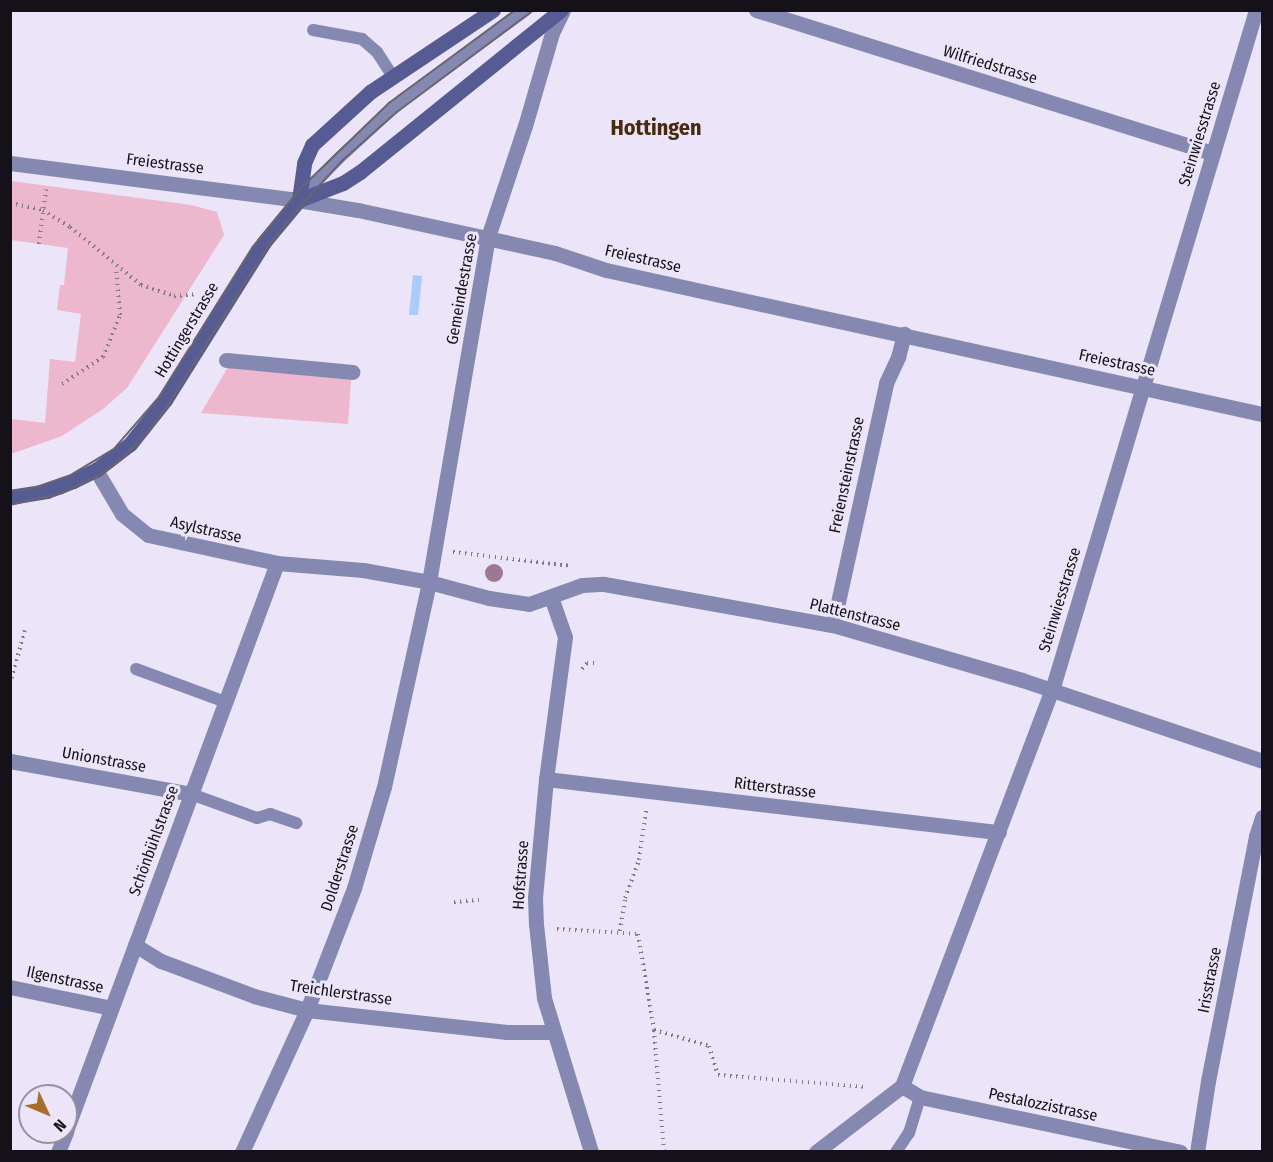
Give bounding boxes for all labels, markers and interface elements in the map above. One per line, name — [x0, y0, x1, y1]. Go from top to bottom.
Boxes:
street label: Wilfriedstrasse — [941, 42, 1039, 88]
street label: Steinwiesstrasse — [1175, 79, 1225, 189]
district label: Hottingen — [611, 115, 701, 141]
street label: Freiestrasse — [125, 150, 205, 178]
street label: Gemeindestrasse — [443, 232, 481, 346]
street label: Freiestrasse — [603, 241, 683, 277]
street label: Hottingerstrasse — [151, 279, 223, 381]
street label: Freiestrasse — [1077, 346, 1157, 380]
street label: Freiensteinstrasse — [825, 415, 869, 535]
street label: Asylstrasse — [168, 512, 244, 548]
street label: Steinwiesstrasse — [1035, 545, 1085, 655]
street label: Plattenstrasse — [808, 594, 902, 636]
street label: Unionstrasse — [60, 743, 148, 777]
street label: Ritterstrasse — [733, 773, 817, 803]
street label: Schönbühlstrasse — [125, 783, 183, 899]
street label: Dolderstrasse — [317, 822, 363, 914]
street label: Hofstrasse — [509, 840, 533, 910]
street label: Irisstrasse — [1194, 945, 1226, 1015]
street label: Ilgenstrasse — [25, 962, 105, 998]
street label: Treichlerstrasse — [289, 976, 393, 1010]
north arrow — [18, 1084, 78, 1144]
street label: Pestalozzistrasse — [987, 1084, 1099, 1126]
text: N — [50, 1115, 70, 1136]

